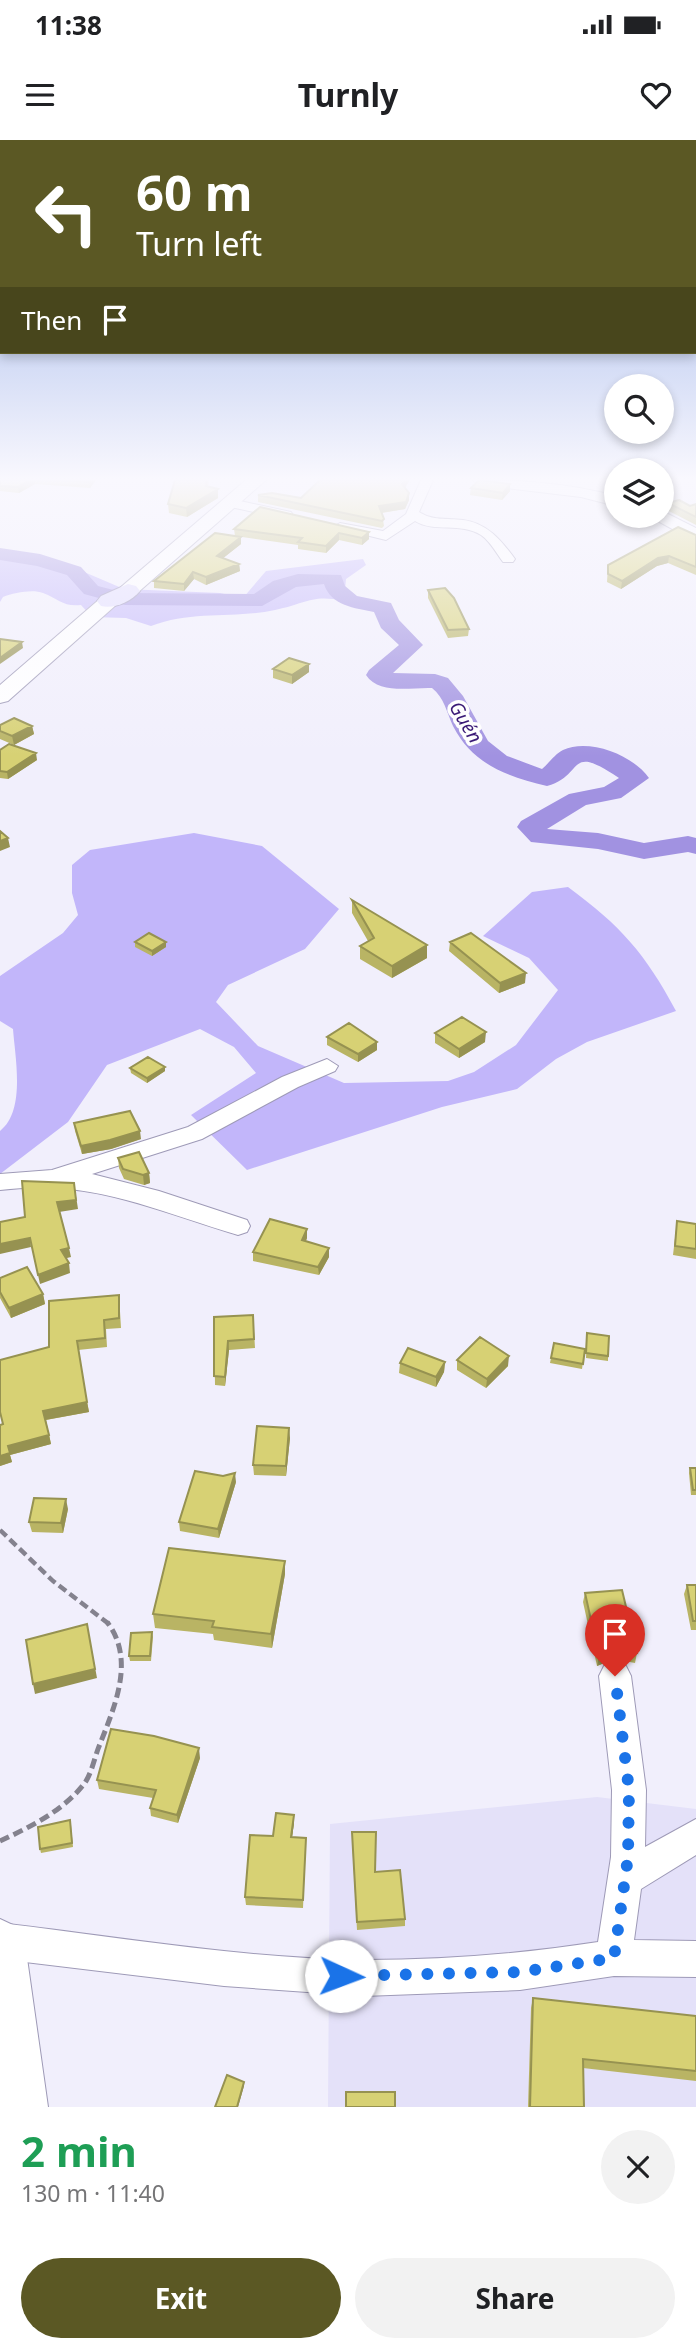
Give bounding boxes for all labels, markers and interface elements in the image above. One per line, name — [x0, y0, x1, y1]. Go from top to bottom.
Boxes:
text: 11:38 — [35, 7, 102, 43]
text: Turnly — [298, 73, 398, 116]
icon: menu — [21, 76, 59, 114]
icon: heart — [637, 76, 675, 114]
text: 60 m — [136, 159, 253, 225]
icon: left — [21, 168, 112, 259]
text: Turn left — [136, 222, 262, 265]
icon: arrive — [96, 301, 134, 339]
text: Then — [21, 302, 82, 338]
map controls — [604, 374, 674, 528]
button: search — [604, 374, 674, 444]
button: layers — [604, 458, 674, 528]
water label: Guén — [443, 696, 489, 748]
pin — [585, 1604, 645, 1676]
icon: arrive — [596, 1615, 634, 1653]
position arrow — [304, 1939, 378, 2013]
text: 2 min — [21, 2122, 137, 2179]
button: close — [601, 2130, 675, 2204]
text: 130 m · 11:40 — [21, 2177, 165, 2209]
button: Exit — [21, 2258, 341, 2338]
button: Share — [355, 2258, 675, 2338]

